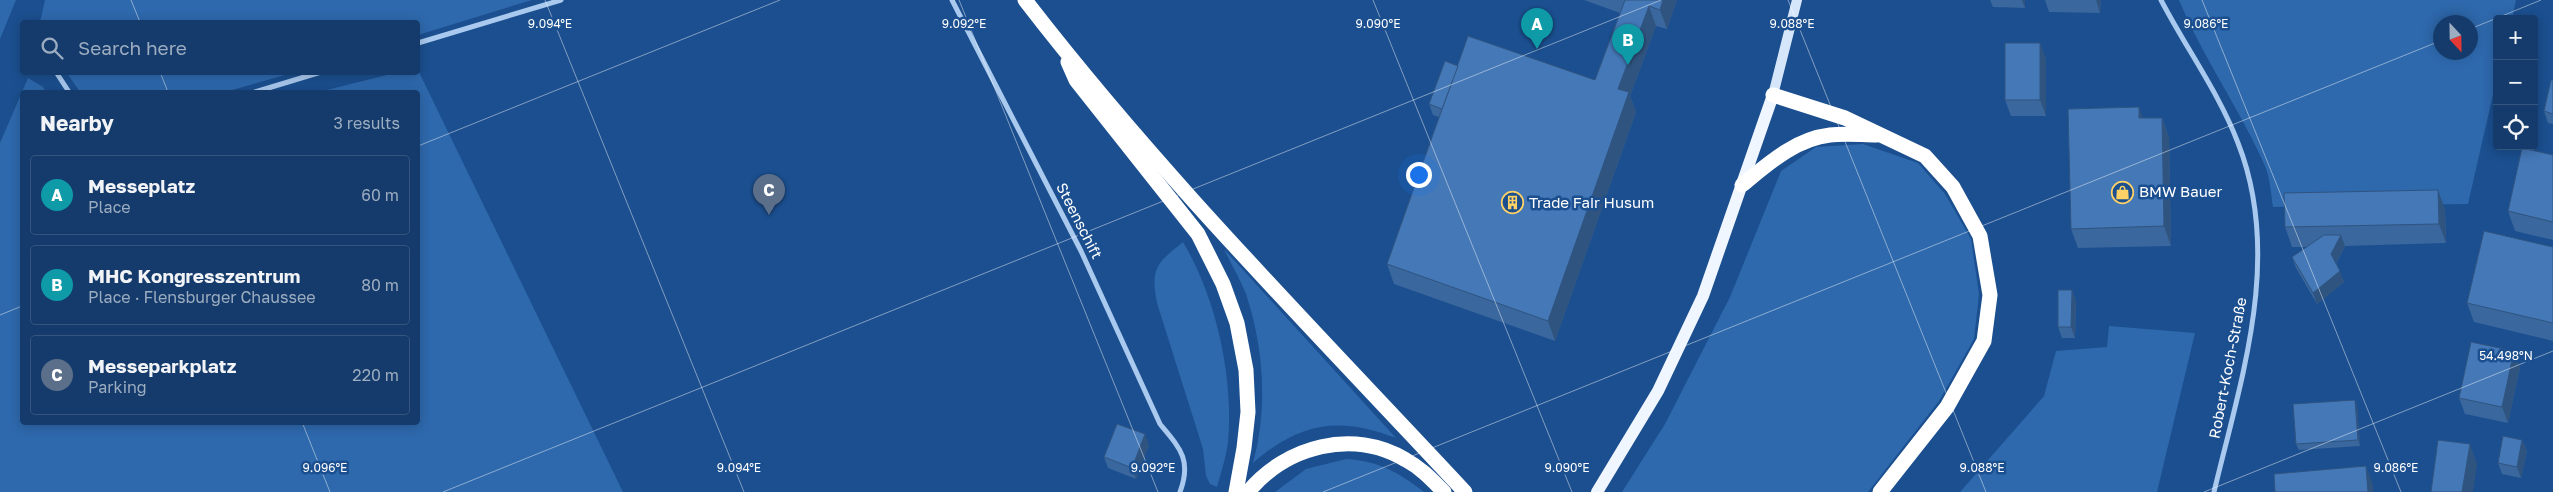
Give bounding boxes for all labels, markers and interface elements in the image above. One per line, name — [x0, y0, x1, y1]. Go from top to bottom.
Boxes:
pin: A — [1521, 8, 1553, 49]
north arrow — [2433, 15, 2478, 60]
map controls — [2493, 15, 2538, 150]
button: + — [2493, 15, 2538, 60]
text: 9.094°E — [528, 16, 572, 31]
text: 9.092°E — [942, 16, 986, 31]
text: 9.090°E — [1355, 16, 1401, 31]
text: 9.088°E — [1770, 16, 1814, 31]
text: 9.086°E — [2184, 16, 2228, 31]
search box — [20, 20, 420, 75]
pin: B — [1612, 24, 1644, 65]
icon: search — [38, 34, 66, 62]
text: Search here — [78, 36, 187, 59]
button: − — [2493, 60, 2538, 105]
button: locate — [2493, 105, 2538, 150]
text: Nearby — [40, 110, 114, 136]
text: 3 results — [333, 113, 400, 133]
your location — [1406, 162, 1432, 188]
text: Messeplatz — [88, 174, 195, 197]
pin: C — [753, 174, 785, 215]
street label: Steenschift — [1053, 180, 1107, 262]
shop icon: BMW Bauer — [2111, 180, 2135, 204]
place label: BMW Bauer — [2139, 182, 2222, 200]
text: A — [51, 185, 63, 205]
text: 60 m — [361, 185, 399, 205]
building icon: Trade Fair Husum — [1501, 191, 1525, 215]
place label: Trade Fair Husum — [1529, 193, 1654, 211]
text: Place — [88, 197, 131, 217]
text: MHC Kongresszentrum — [88, 264, 300, 287]
text: B — [51, 275, 63, 295]
text: 80 m — [361, 275, 399, 295]
text: Place · Flensburger Chaussee — [88, 287, 315, 307]
street label: Robert-Koch-Straße — [2204, 295, 2250, 440]
text: 54.498°N — [2479, 348, 2533, 363]
text: Messeparkplatz — [88, 354, 236, 377]
text: C — [51, 365, 63, 385]
text: 220 m — [352, 365, 399, 385]
text: Parking — [88, 377, 147, 397]
text: 9.096°E — [303, 460, 347, 475]
text: 9.094°E — [717, 460, 761, 475]
text: 9.092°E — [1131, 460, 1175, 475]
text: 9.090°E — [1544, 460, 1590, 475]
text: 9.088°E — [1960, 460, 2004, 475]
text: 9.086°E — [2374, 460, 2418, 475]

